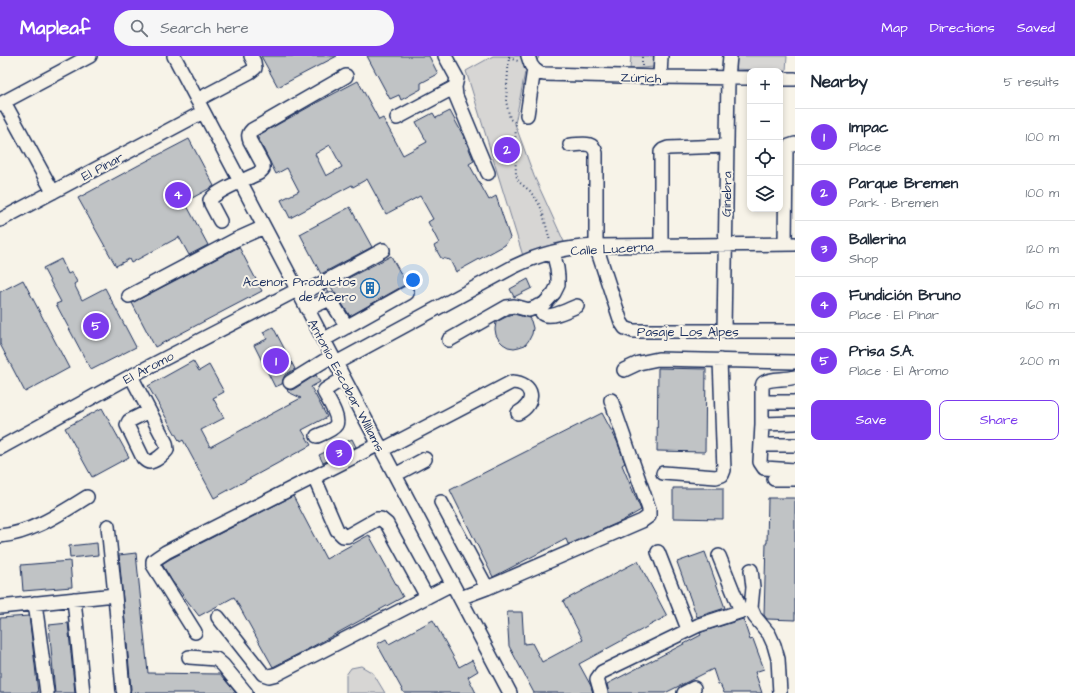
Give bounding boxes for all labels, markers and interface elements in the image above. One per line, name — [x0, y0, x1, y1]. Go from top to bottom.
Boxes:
search box — [114, 10, 394, 46]
text: Mapleaf — [20, 15, 90, 42]
icon: search — [128, 17, 150, 39]
text: Search here — [160, 18, 249, 39]
text: Map — [881, 18, 908, 38]
text: Directions — [930, 18, 995, 38]
text: Saved — [1017, 18, 1055, 38]
street label: Zúrich — [620, 68, 662, 88]
map controls — [747, 68, 783, 212]
button: + — [747, 68, 783, 104]
text: Nearby — [811, 70, 868, 94]
text: 5 results — [1003, 73, 1059, 91]
button: − — [747, 104, 783, 140]
text: Impac — [849, 117, 888, 138]
text: 1 — [823, 128, 825, 146]
text: 100 m — [1026, 128, 1059, 146]
pin: 2 — [494, 135, 520, 165]
text: Place — [849, 138, 881, 156]
button: locate — [747, 140, 783, 176]
street label: El Pinar — [78, 148, 127, 186]
street label: Ginebra — [718, 171, 736, 217]
text: Parque Bremen — [849, 173, 958, 194]
button: layers — [747, 176, 783, 212]
pin: 4 — [165, 180, 191, 210]
text: 2 — [820, 184, 828, 202]
text: 100 m — [1026, 184, 1059, 202]
text: Park · Bremen — [849, 194, 938, 212]
text: Ballerina — [849, 229, 906, 250]
street label: Calle Lucerna — [570, 238, 654, 260]
text: 3 — [821, 240, 827, 258]
text: 120 m — [1026, 240, 1059, 258]
text: Shop — [849, 250, 878, 268]
your location — [403, 270, 423, 290]
place label: Acenor Productos de Acero — [243, 273, 357, 306]
building icon: Acenor Productos de Acero — [359, 277, 381, 299]
text: Fundición Bruno — [849, 285, 961, 306]
text: 4 — [820, 296, 828, 314]
text: 160 m — [1026, 296, 1059, 314]
text: Place · El Pinar — [849, 306, 939, 324]
pin: 5 — [83, 311, 109, 341]
street label: Antonio Escobar Williams — [303, 316, 389, 455]
street label: Pasaje Los Alpes — [637, 323, 739, 341]
text: Prisa S.A. — [849, 341, 914, 362]
pin: 1 — [263, 346, 289, 376]
street label: El Aromo — [120, 347, 178, 389]
text: 5 — [819, 352, 829, 370]
text: 200 m — [1020, 352, 1059, 370]
text: Place · El Aromo — [849, 362, 949, 380]
button: Save — [811, 400, 931, 440]
button: Share — [939, 400, 1059, 440]
pin: 3 — [326, 438, 352, 468]

